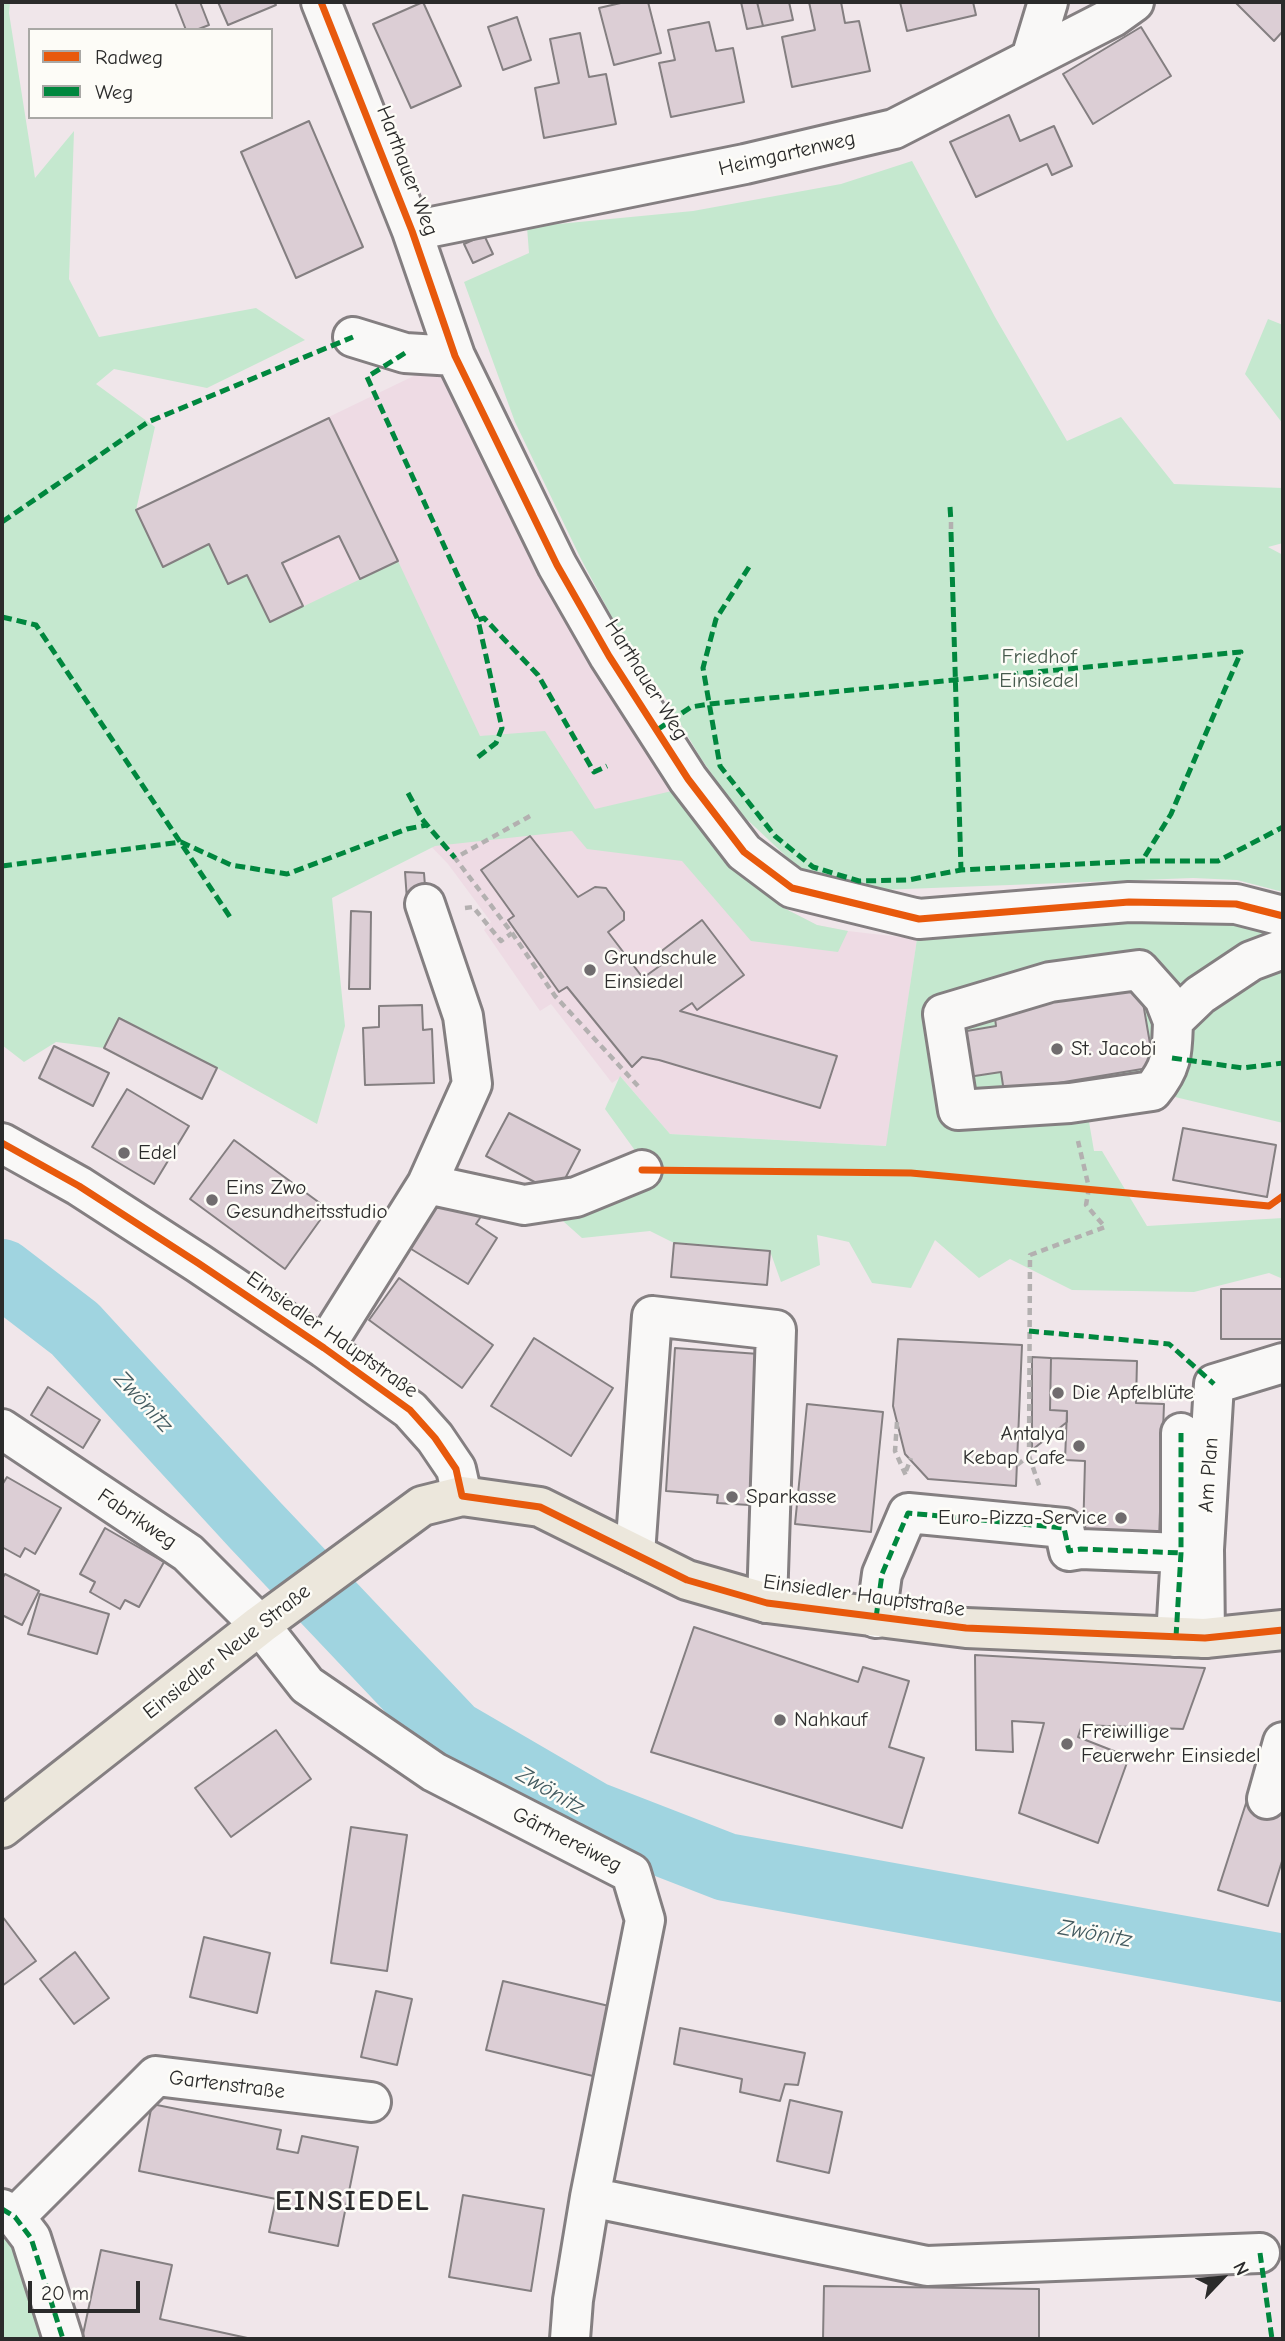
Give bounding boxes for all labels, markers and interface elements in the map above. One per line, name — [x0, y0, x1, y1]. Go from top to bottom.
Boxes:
legend — [28, 28, 273, 119]
text: Radweg — [95, 45, 163, 69]
text: Weg — [95, 80, 133, 104]
street label: Harthauer Weg — [371, 102, 443, 240]
street label: Heimgartenweg — [716, 126, 858, 182]
street label: Harthauer Weg — [599, 615, 693, 745]
park label: Friedhof Einsiedel — [999, 644, 1079, 694]
place label: Grundschule Einsiedel — [604, 945, 717, 995]
marker: Grundschule Einsiedel — [582, 962, 598, 978]
place label: St. Jacobi — [1071, 1036, 1156, 1062]
marker: St. Jacobi — [1049, 1041, 1065, 1057]
place label: Edel — [138, 1140, 177, 1166]
marker: Edel — [116, 1145, 132, 1161]
place label: Eins Zwo Gesundheitsstudio — [226, 1175, 388, 1225]
marker: Eins Zwo Gesundheitsstudio — [204, 1192, 220, 1208]
street label: Einsiedler Hauptstraße — [241, 1266, 423, 1404]
water label: Zwönitz — [108, 1366, 178, 1438]
place label: Die Apfelblüte — [1072, 1380, 1194, 1406]
marker: Die Apfelblüte — [1050, 1385, 1066, 1401]
place label: Antalya Kebap Cafe — [963, 1421, 1065, 1471]
street label: Am Plan — [1194, 1437, 1224, 1513]
marker: Antalya Kebap Cafe — [1071, 1438, 1087, 1454]
street label: Fabrikweg — [93, 1483, 181, 1555]
place label: Sparkasse — [746, 1484, 836, 1510]
marker: Sparkasse — [724, 1489, 740, 1505]
place label: Euro-Pizza-Service — [938, 1505, 1107, 1531]
marker: Euro-Pizza-Service — [1113, 1510, 1129, 1526]
street label: Einsiedler Hauptstraße — [762, 1569, 966, 1623]
street label: Einsiedler Neue Straße — [138, 1579, 316, 1725]
place label: Nahkauf — [794, 1707, 867, 1733]
marker: Nahkauf — [772, 1712, 788, 1728]
place label: Freiwillige Feuerwehr Einsiedel — [1081, 1719, 1261, 1769]
marker: Freiwillige Feuerwehr Einsiedel — [1059, 1736, 1075, 1752]
water label: Zwönitz — [511, 1761, 589, 1821]
street label: Gärtnereiweg — [508, 1802, 626, 1878]
water label: Zwönitz — [1056, 1914, 1134, 1954]
street label: Gartenstraße — [167, 2065, 287, 2105]
district label: EINSIEDEL — [276, 2185, 430, 2219]
north arrow — [1187, 2243, 1257, 2313]
text: N — [1228, 2258, 1253, 2279]
scale bar — [32, 2268, 144, 2312]
text: 20 m — [41, 2281, 89, 2305]

